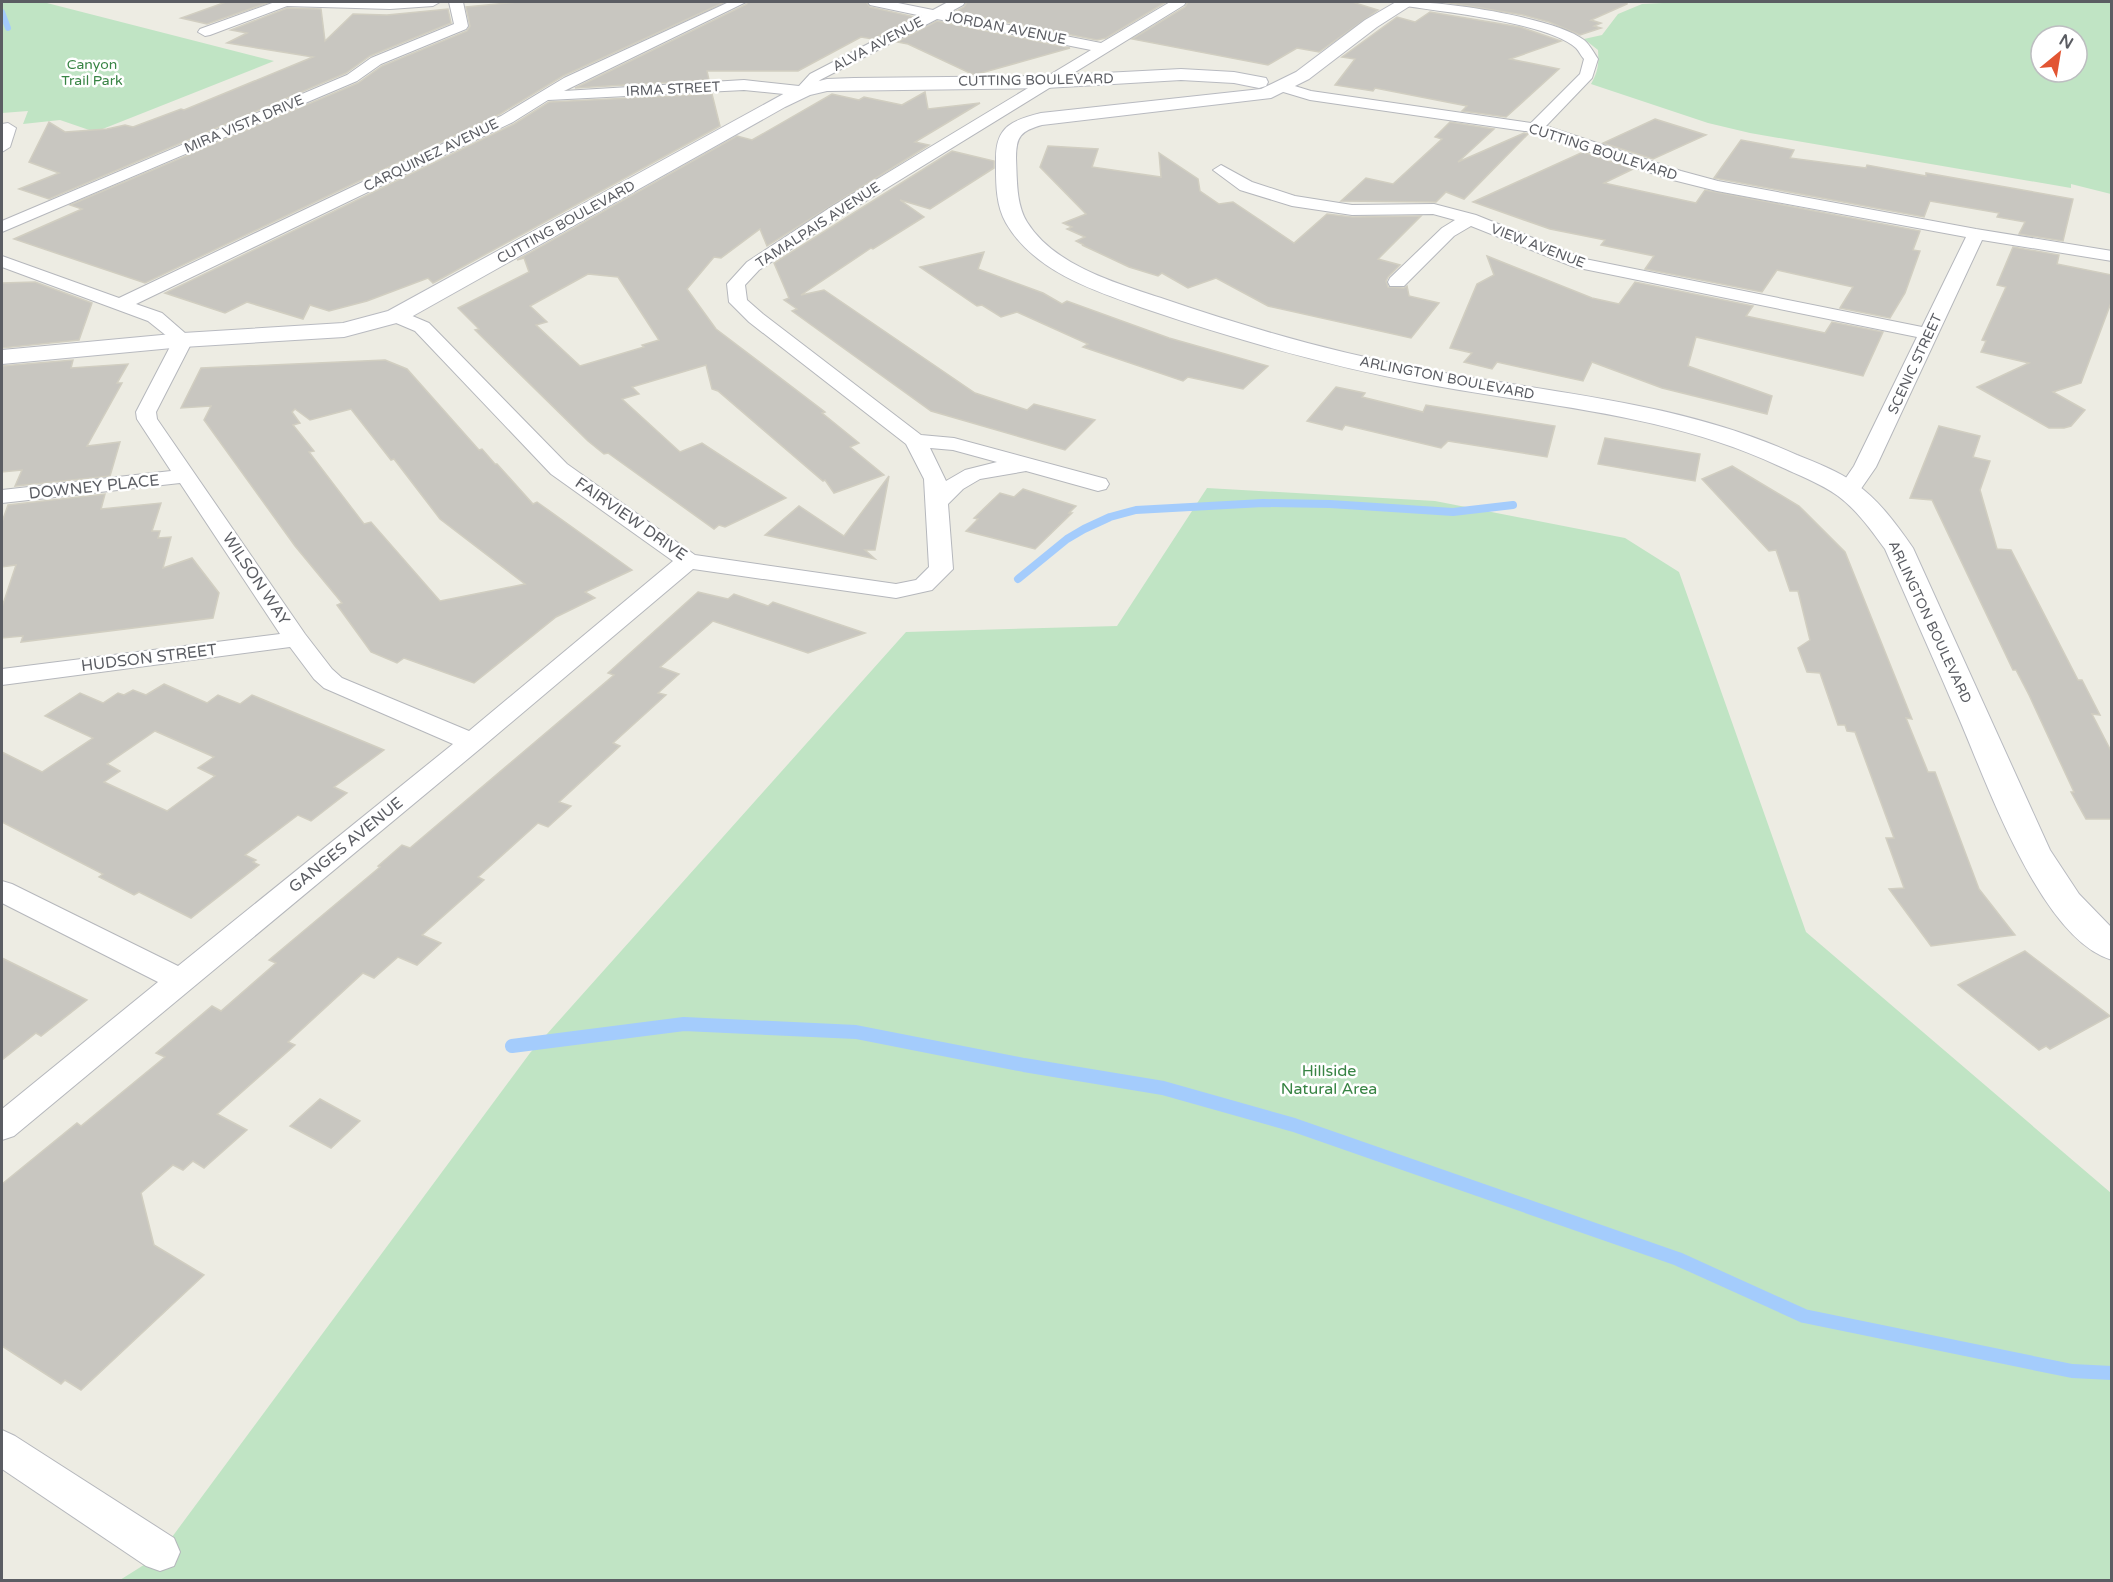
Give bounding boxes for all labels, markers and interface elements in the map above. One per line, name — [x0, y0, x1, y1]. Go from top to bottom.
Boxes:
street label: JORDAN AVENUE — [944, 8, 1068, 48]
street label: ALVA AVENUE — [830, 13, 926, 75]
north arrow — [2029, 24, 2089, 84]
text: N — [2055, 30, 2077, 54]
park label: Canyon Trail Park — [61, 56, 123, 89]
street label: CUTTING BOULEVARD — [958, 70, 1114, 90]
street label: IRMA STREET — [625, 78, 721, 100]
street label: MIRA VISTA DRIVE — [182, 91, 306, 157]
street label: CARQUINEZ AVENUE — [361, 115, 501, 195]
street label: CUTTING BOULEVARD — [1526, 120, 1680, 184]
street label: CUTTING BOULEVARD — [494, 177, 638, 267]
street label: TAMALPAIS AVENUE — [753, 178, 883, 272]
street label: VIEW AVENUE — [1488, 220, 1588, 272]
street label: SCENIC STREET — [1884, 311, 1946, 417]
street label: ARLINGTON BOULEVARD — [1358, 353, 1536, 403]
street label: DOWNEY PLACE — [28, 470, 160, 504]
street label: FAIRVIEW DRIVE — [571, 473, 691, 565]
street label: WILSON WAY — [218, 529, 294, 629]
street label: ARLINGTON BOULEVARD — [1885, 538, 1975, 706]
street label: HUDSON STREET — [80, 640, 218, 676]
street label: GANGES AVENUE — [285, 793, 407, 897]
park label: Hillside Natural Area — [1281, 1061, 1377, 1099]

